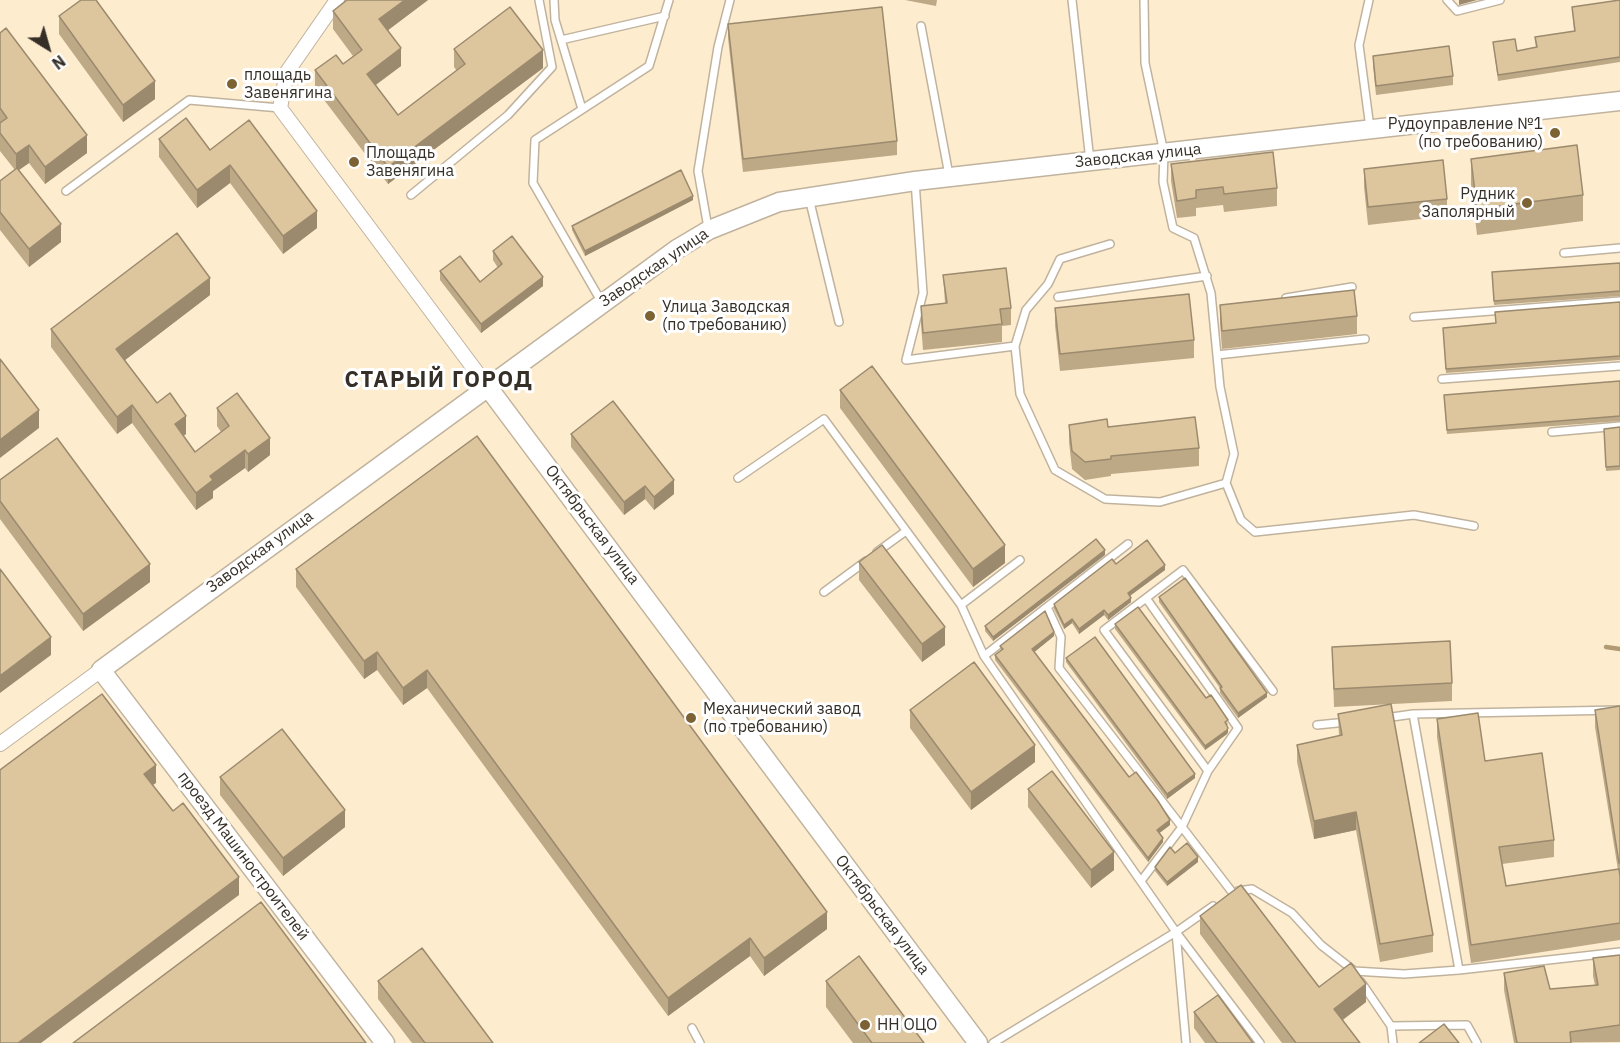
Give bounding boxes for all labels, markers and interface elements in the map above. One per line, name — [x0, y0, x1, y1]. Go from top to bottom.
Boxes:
north arrow — [18, 18, 78, 78]
text: N — [48, 51, 69, 74]
place label: площадь Завенягина — [244, 65, 332, 103]
marker: площадь Завенягина — [225, 77, 239, 91]
place label: Рудоуправление №1 (по требованию) — [1388, 114, 1543, 152]
marker: Рудоуправление №1 (по требованию) — [1548, 126, 1562, 140]
street label: Заводская улица — [1074, 140, 1202, 172]
place label: Площадь Завенягина — [366, 143, 454, 181]
marker: Площадь Завенягина — [347, 155, 361, 169]
place label: Рудник Заполярный — [1422, 184, 1515, 222]
marker: Рудник Заполярный — [1520, 196, 1534, 210]
street label: Заводская улица — [596, 224, 712, 312]
place label: Улица Заводская (по требованию) — [662, 297, 790, 335]
marker: Улица Заводская (по требованию) — [643, 309, 657, 323]
district label: СТАРЫЙ ГОРОД — [345, 368, 533, 394]
street label: Октябрьская улица — [541, 461, 643, 589]
street label: Заводская улица — [203, 507, 317, 597]
place label: Механический завод (по требованию) — [703, 699, 861, 737]
marker: Механический завод (по требованию) — [684, 711, 698, 725]
street label: проезд Машиностроителей — [173, 768, 313, 944]
street label: Октябрьская улица — [831, 851, 933, 979]
place label: НН ОЦО — [877, 1015, 937, 1035]
marker: НН ОЦО — [858, 1018, 872, 1032]

